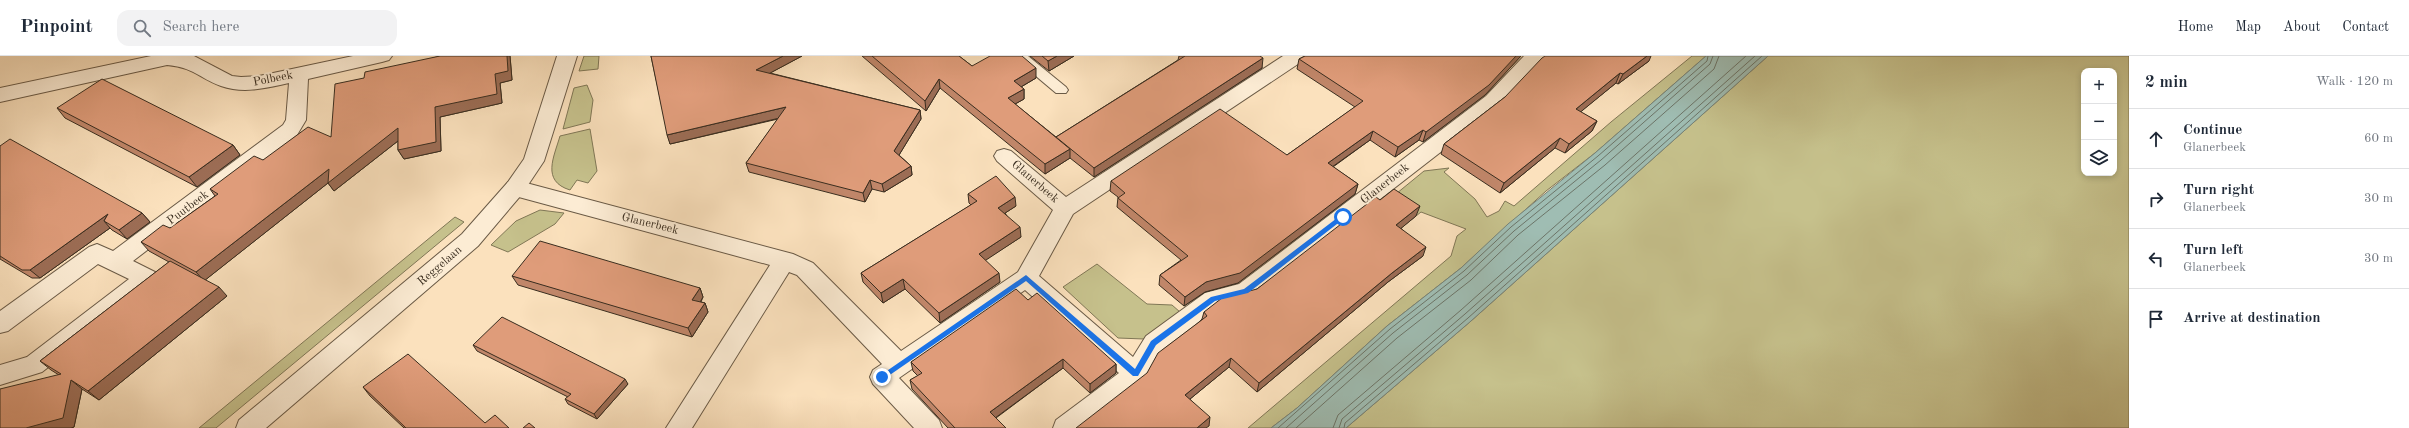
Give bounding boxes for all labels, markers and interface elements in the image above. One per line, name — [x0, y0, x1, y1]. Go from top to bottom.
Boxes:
search box — [117, 10, 397, 46]
icon: search — [131, 17, 153, 39]
text: Pinpoint — [20, 18, 93, 37]
text: Search here — [163, 20, 239, 35]
text: Home — [2178, 20, 2213, 34]
text: Map — [2235, 20, 2261, 34]
text: About — [2283, 20, 2320, 34]
text: Contact — [2342, 20, 2389, 34]
map controls — [2081, 68, 2117, 176]
button: + — [2081, 68, 2117, 104]
street label: Polbeek — [252, 69, 294, 89]
text: 2 min — [2145, 74, 2188, 91]
text: Walk · 120 m — [2316, 75, 2393, 88]
button: − — [2081, 104, 2117, 140]
text: Continue — [2183, 123, 2242, 138]
icon: ahead — [2145, 128, 2167, 150]
text: 60 m — [2364, 132, 2393, 145]
button: layers — [2081, 140, 2117, 176]
text: Glanerbeek — [2183, 141, 2246, 154]
street label: Glanerbeek — [1009, 158, 1061, 206]
street label: Glanerbeek — [1358, 161, 1412, 207]
text: Turn right — [2183, 183, 2254, 198]
icon: right — [2145, 188, 2167, 210]
street label: Puutbeek — [165, 189, 211, 227]
text: 30 m — [2364, 192, 2393, 205]
text: Glanerbeek — [2183, 201, 2246, 214]
route start — [1334, 208, 1352, 226]
street label: Glanerbeek — [620, 211, 680, 237]
street label: Reggelaan — [416, 243, 465, 288]
text: Turn left — [2183, 243, 2243, 258]
icon: left — [2145, 248, 2167, 270]
text: 30 m — [2364, 252, 2393, 265]
text: Glanerbeek — [2183, 261, 2246, 274]
icon: arrive — [2145, 308, 2167, 330]
text: Arrive at destination — [2183, 311, 2321, 326]
route end — [873, 368, 891, 386]

